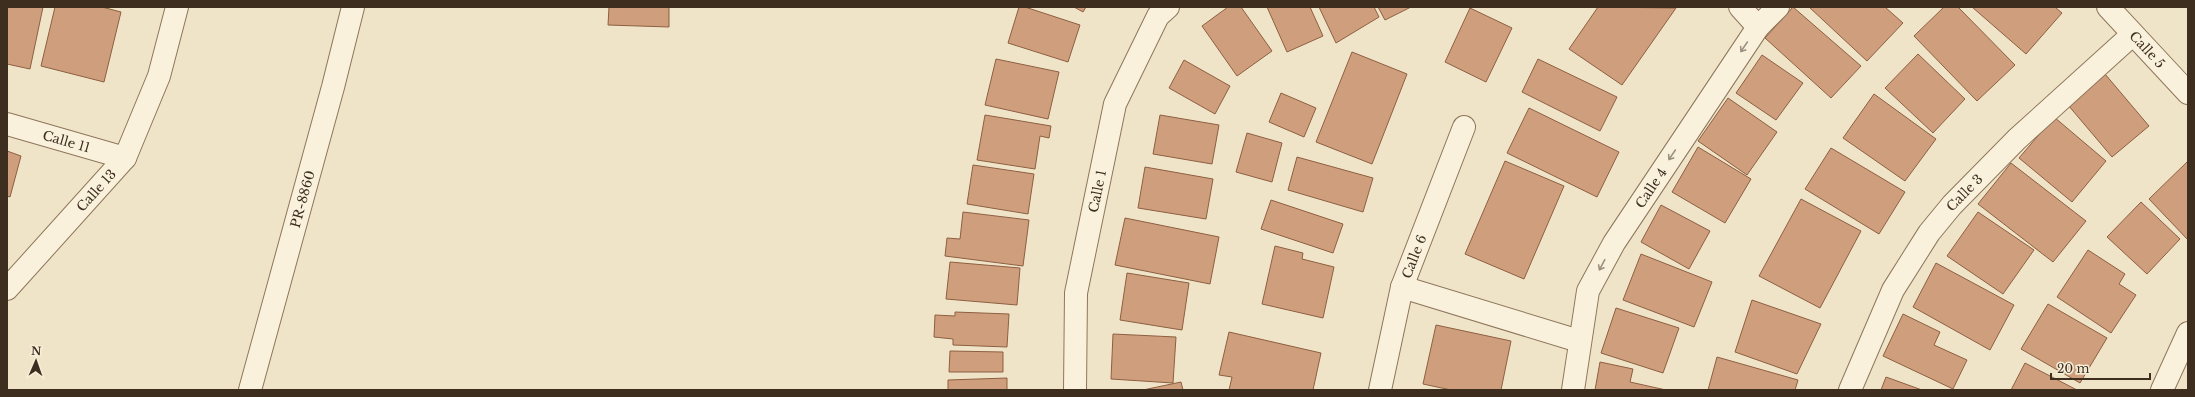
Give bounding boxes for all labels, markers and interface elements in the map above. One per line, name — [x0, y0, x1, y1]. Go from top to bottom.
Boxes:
street label: Calle 5 — [2126, 28, 2169, 72]
one-way arrow — [1740, 41, 1748, 52]
street label: Calle 11 — [41, 127, 92, 157]
one-way arrow — [1668, 149, 1676, 160]
street label: Calle 4 — [1632, 165, 1671, 212]
street label: Calle 13 — [73, 166, 120, 215]
street label: Calle 1 — [1085, 168, 1110, 214]
street label: PR-8860 — [287, 169, 319, 230]
street label: Calle 3 — [1943, 171, 1987, 215]
street label: Calle 6 — [1398, 232, 1430, 281]
one-way arrow — [1598, 259, 1605, 271]
north arrow — [16, 341, 56, 381]
text: N — [31, 344, 42, 358]
scale bar — [2051, 355, 2150, 381]
text: 20 m — [2057, 361, 2089, 376]

